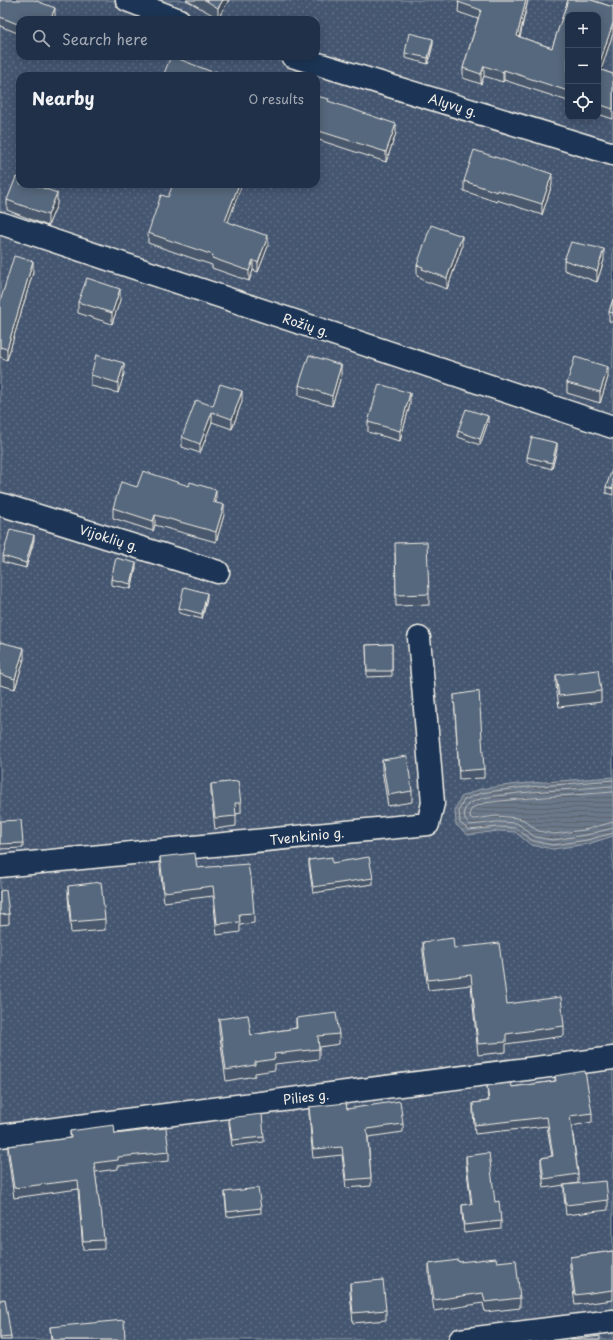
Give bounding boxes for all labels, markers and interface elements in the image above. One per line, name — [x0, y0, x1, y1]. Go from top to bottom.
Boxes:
map controls — [565, 12, 601, 120]
button: + — [565, 12, 601, 48]
search box — [16, 16, 320, 60]
icon: search — [30, 27, 52, 49]
text: Search here — [62, 27, 148, 50]
button: − — [565, 48, 601, 84]
button: locate — [565, 84, 601, 120]
text: Nearby — [32, 85, 94, 111]
street label: Alyvų g. — [426, 88, 480, 121]
text: 0 results — [249, 89, 304, 108]
street label: Rožių g. — [280, 308, 332, 341]
street label: Vijoklių g. — [77, 519, 141, 556]
street label: Tvenkinio g. — [269, 822, 345, 849]
street label: Pilies g. — [282, 1084, 330, 1109]

